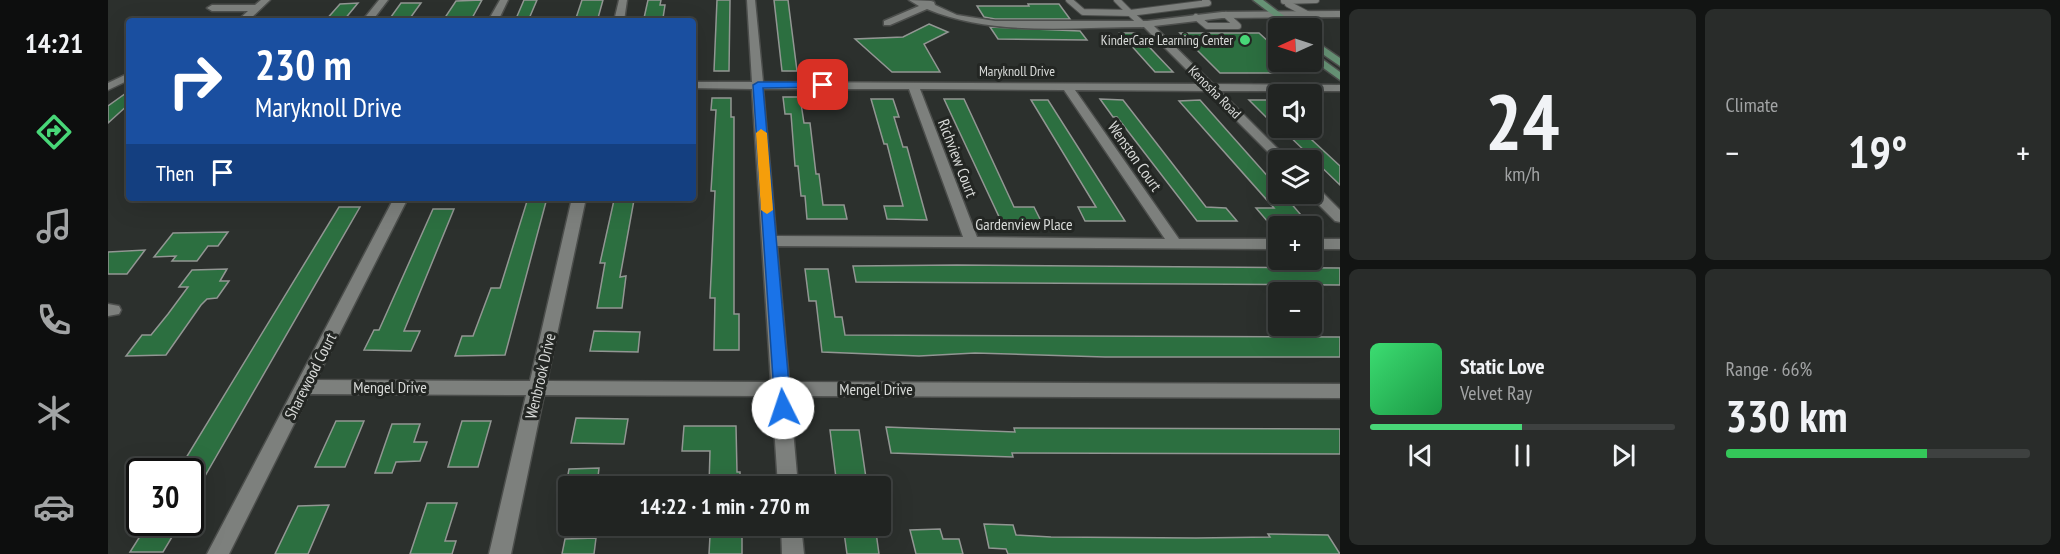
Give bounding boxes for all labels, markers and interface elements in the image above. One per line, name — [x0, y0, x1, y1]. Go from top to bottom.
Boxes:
north arrow — [1268, 18, 1322, 72]
map controls — [1268, 18, 1322, 336]
text: 14:21 — [25, 26, 83, 60]
place label: KinderCare Learning Center — [1101, 31, 1233, 49]
marker: KinderCare Learning Center — [1238, 33, 1252, 47]
text: 230 m — [255, 37, 352, 92]
icon: right — [156, 42, 234, 120]
pin — [797, 59, 848, 110]
street label: Maryknoll Drive — [979, 62, 1055, 80]
street label: Kenosha Road — [1185, 62, 1245, 122]
icon: arrive — [806, 68, 839, 101]
text: 24 — [1485, 71, 1560, 172]
button: sound — [1268, 84, 1322, 138]
text: Maryknoll Drive — [255, 90, 402, 124]
text: Climate — [1726, 92, 1778, 118]
icon: directions — [33, 111, 75, 153]
street label: Richview Court — [934, 116, 982, 201]
street label: Wenston Court — [1104, 117, 1167, 195]
text: 19° — [1848, 122, 1907, 180]
text: − — [1726, 131, 1739, 174]
text: + — [2016, 131, 2030, 174]
button: layers — [1268, 150, 1322, 204]
icon: arrive — [206, 156, 239, 189]
text: Then — [156, 159, 194, 187]
text: km/h — [1505, 161, 1540, 187]
icon: music — [33, 205, 75, 247]
street label: Gardenview Place — [975, 214, 1073, 234]
button: + — [1268, 216, 1322, 270]
button: − — [1268, 282, 1322, 336]
icon: phone — [33, 299, 75, 341]
street label: Sharewood Court — [280, 329, 341, 423]
street label: Wenbrook Drive — [520, 331, 560, 421]
text: Static Love — [1460, 352, 1545, 380]
text: Range · 66% — [1726, 356, 1812, 382]
position arrow — [751, 376, 815, 440]
street label: Mengel Drive — [353, 377, 427, 397]
street label: Mengel Drive — [839, 379, 913, 399]
text: Velvet Ray — [1460, 380, 1532, 406]
text: 330 km — [1726, 386, 1848, 444]
icon: climate — [33, 392, 75, 434]
icon: previous — [1404, 439, 1437, 472]
icon: pause — [1506, 439, 1539, 472]
icon: next — [1607, 439, 1640, 472]
speed limit sign: 30 — [126, 458, 204, 536]
icon: car — [33, 486, 75, 528]
text: 14:22 · 1 min · 270 m — [639, 492, 810, 520]

